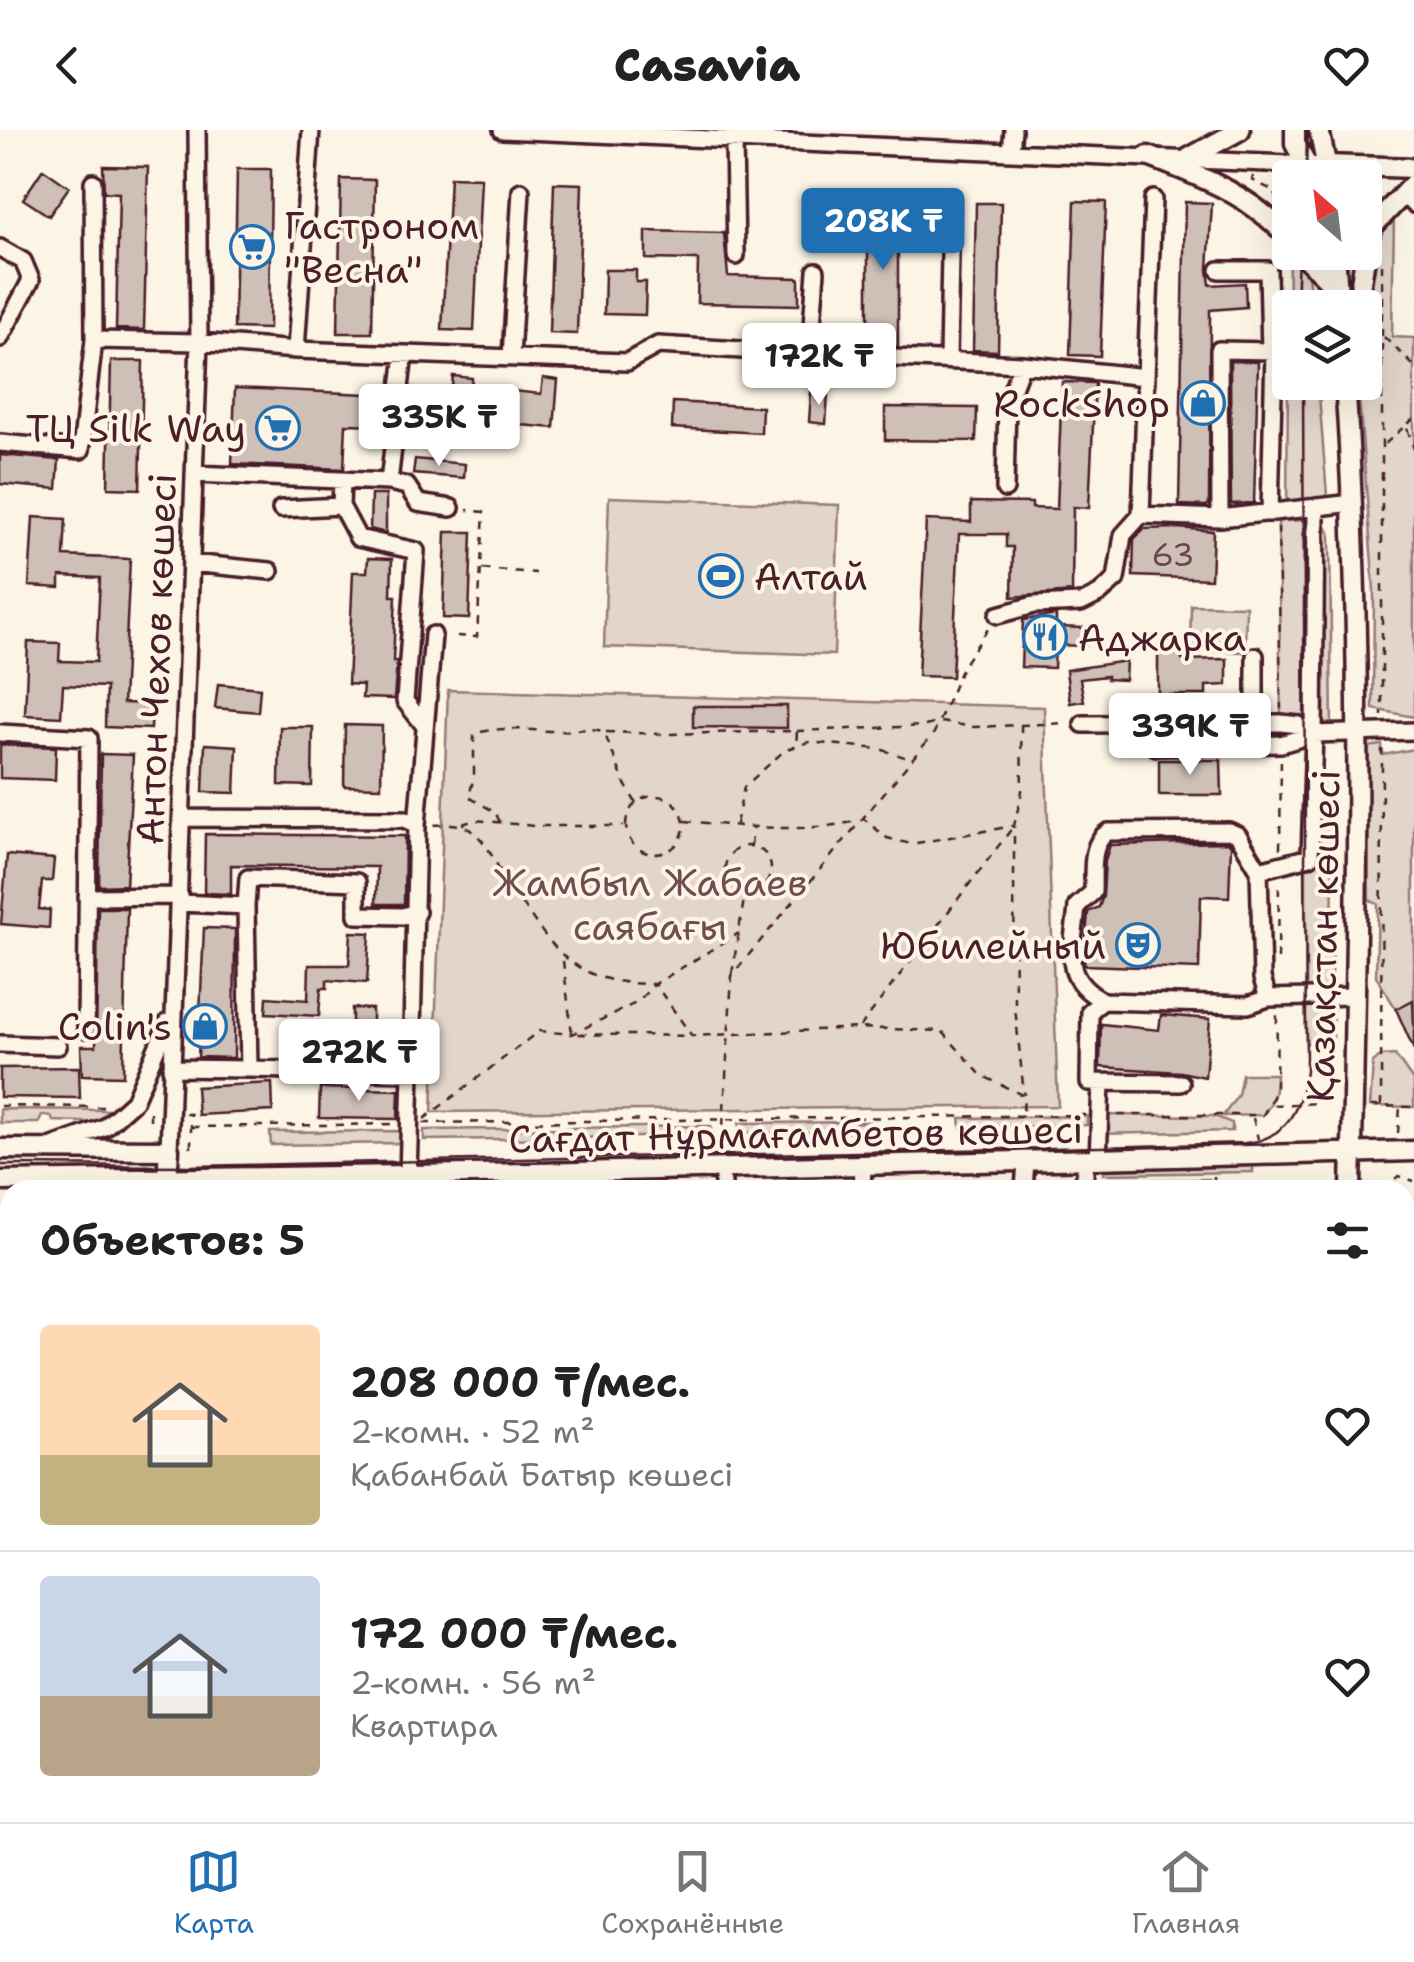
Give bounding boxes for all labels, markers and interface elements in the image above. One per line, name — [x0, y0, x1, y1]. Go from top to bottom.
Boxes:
text: Casavia — [614, 35, 800, 95]
icon: back — [40, 38, 95, 93]
icon: heart — [1319, 38, 1374, 93]
north arrow — [1272, 160, 1382, 270]
map controls — [1272, 160, 1382, 400]
pin: 208K ₸ — [802, 188, 964, 273]
text: 208K ₸ — [823, 199, 943, 242]
place label: Гастроном "Весна" — [284, 200, 479, 295]
supermarket icon: Гастроном "Весна" — [229, 224, 275, 270]
button: layers — [1272, 290, 1382, 400]
pin: 172K ₸ — [738, 323, 900, 408]
text: 172K ₸ — [764, 334, 874, 377]
place label: RockShop — [993, 378, 1170, 429]
shop icon: RockShop — [1180, 380, 1226, 426]
pin: 335K ₸ — [358, 384, 520, 469]
text: 335K ₸ — [381, 395, 497, 438]
place label: ТЦ Silk Way — [26, 403, 246, 454]
supermarket icon: ТЦ Silk Way — [255, 405, 301, 451]
street label: Антон Чехов көшесі — [124, 472, 188, 846]
house number: 63 — [1152, 533, 1194, 576]
place label: Алтай — [754, 551, 868, 602]
sports icon: Алтай — [698, 553, 744, 599]
place label: Аджарка — [1078, 612, 1247, 663]
restaurant icon: Аджарка — [1022, 614, 1068, 660]
pin: 339K ₸ — [1109, 693, 1271, 778]
text: 339K ₸ — [1131, 704, 1249, 747]
street label: Қазақстан көшесі — [1295, 769, 1351, 1103]
park label: Жамбыл Жабаев саябағы — [493, 857, 807, 952]
place label: Юбилейный — [880, 920, 1106, 971]
theatre icon: Юбилейный — [1115, 922, 1161, 968]
place label: Colin's — [58, 1001, 172, 1052]
shop icon: Colin's — [182, 1003, 228, 1049]
pin: 272K ₸ — [278, 1019, 440, 1104]
text: 272K ₸ — [301, 1030, 417, 1073]
street label: Сағдат Нұрмағамбетов көшесі — [508, 1103, 1084, 1165]
text: Объектов: 5 — [40, 1212, 305, 1268]
icon: filters — [1320, 1213, 1375, 1268]
text: 208 000 ₸/мес. — [350, 1354, 690, 1410]
icon: home — [120, 1365, 240, 1485]
icon: heart — [1320, 1398, 1375, 1453]
text: 2-комн. · 52 m² — [350, 1410, 595, 1453]
text: Қабанбай Батыр көшесі — [350, 1453, 733, 1496]
text: 172 000 ₸/мес. — [350, 1605, 678, 1661]
icon: home — [120, 1616, 240, 1736]
icon: heart — [1320, 1649, 1375, 1704]
text: 2-комн. · 56 m² — [350, 1661, 596, 1704]
text: Квартира — [350, 1704, 498, 1747]
tab: Карта — [174, 1844, 254, 1942]
tab: Сохранённые — [601, 1844, 784, 1942]
tab: Главная — [1132, 1844, 1240, 1942]

